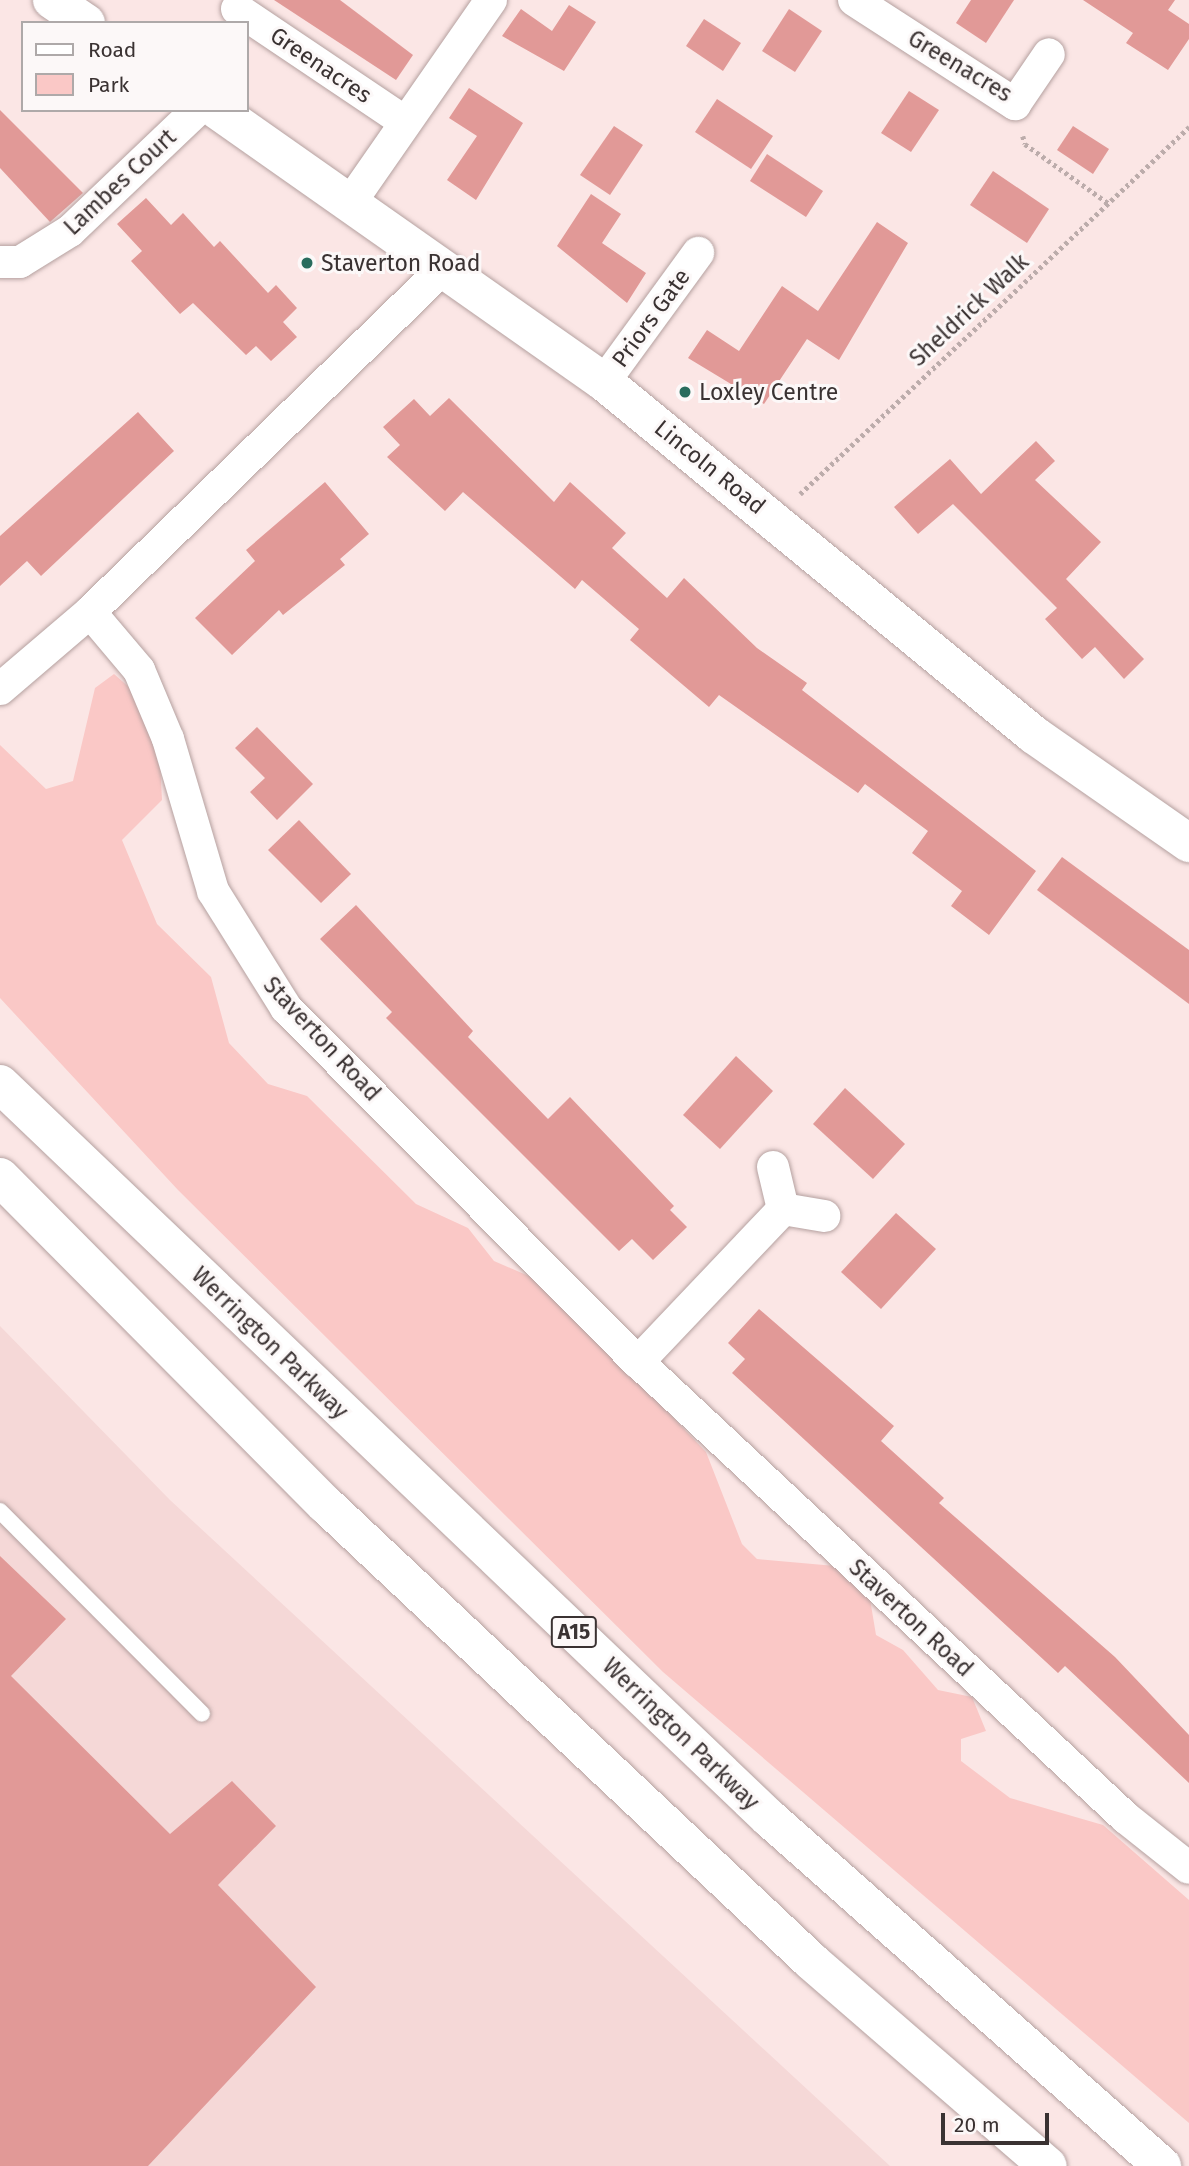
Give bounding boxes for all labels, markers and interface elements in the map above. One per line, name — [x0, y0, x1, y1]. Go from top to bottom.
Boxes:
legend — [21, 21, 248, 112]
street label: Greenacres — [265, 21, 377, 109]
street label: Greenacres — [903, 24, 1017, 108]
text: Road — [88, 37, 136, 63]
text: Park — [88, 72, 129, 98]
street label: Lambes Court — [58, 123, 182, 241]
street label: Sheldrick Walk — [904, 248, 1034, 372]
place label: Staverton Road — [321, 249, 480, 277]
marker: Staverton Road — [299, 255, 315, 271]
street label: Priors Gate — [606, 264, 696, 372]
place label: Loxley Centre — [699, 378, 838, 406]
marker: Loxley Centre — [677, 384, 693, 400]
street label: Lincoln Road — [649, 414, 771, 520]
street label: Staverton Road — [258, 971, 386, 1107]
street label: Werrington Parkway — [186, 1261, 354, 1425]
street label: Staverton Road — [843, 1554, 979, 1682]
road number: A15 — [550, 1614, 598, 1650]
street label: Werrington Parkway — [597, 1652, 765, 1816]
scale bar — [944, 2100, 1052, 2144]
text: 20 m — [954, 2112, 1000, 2138]

